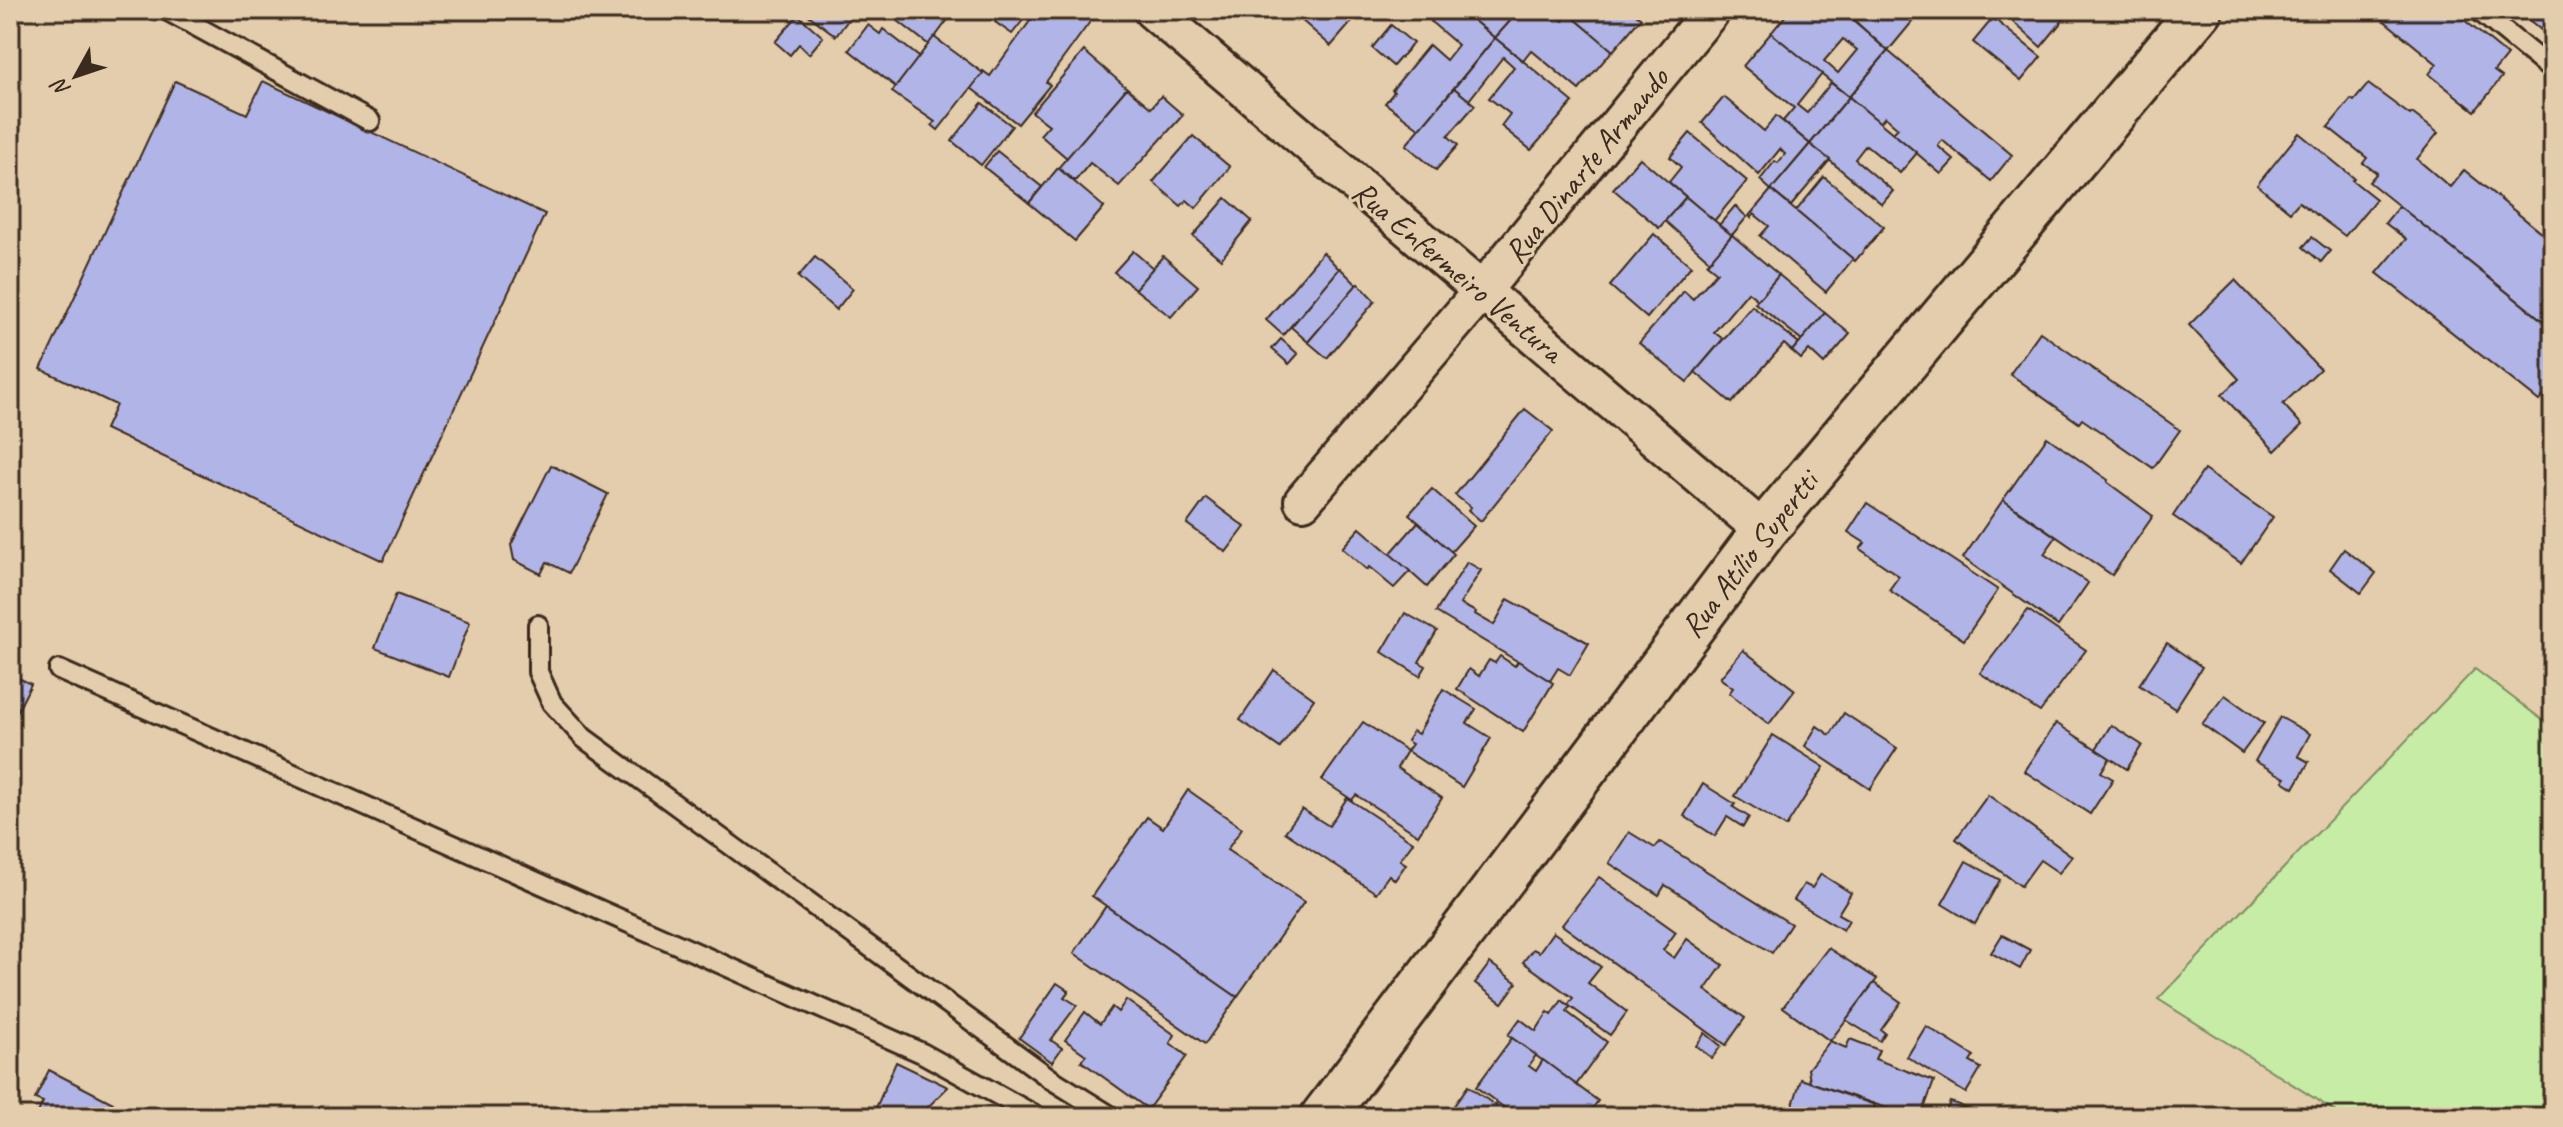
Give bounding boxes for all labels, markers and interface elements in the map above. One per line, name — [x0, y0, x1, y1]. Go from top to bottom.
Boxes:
north arrow — [36, 36, 116, 116]
street label: Rua Dinarte Armando — [1495, 58, 1679, 271]
text: N — [44, 71, 77, 102]
street label: Rua Enfermeiro Ventura — [1344, 171, 1574, 373]
street label: Rua Atílio Supertti — [1672, 460, 1830, 646]

